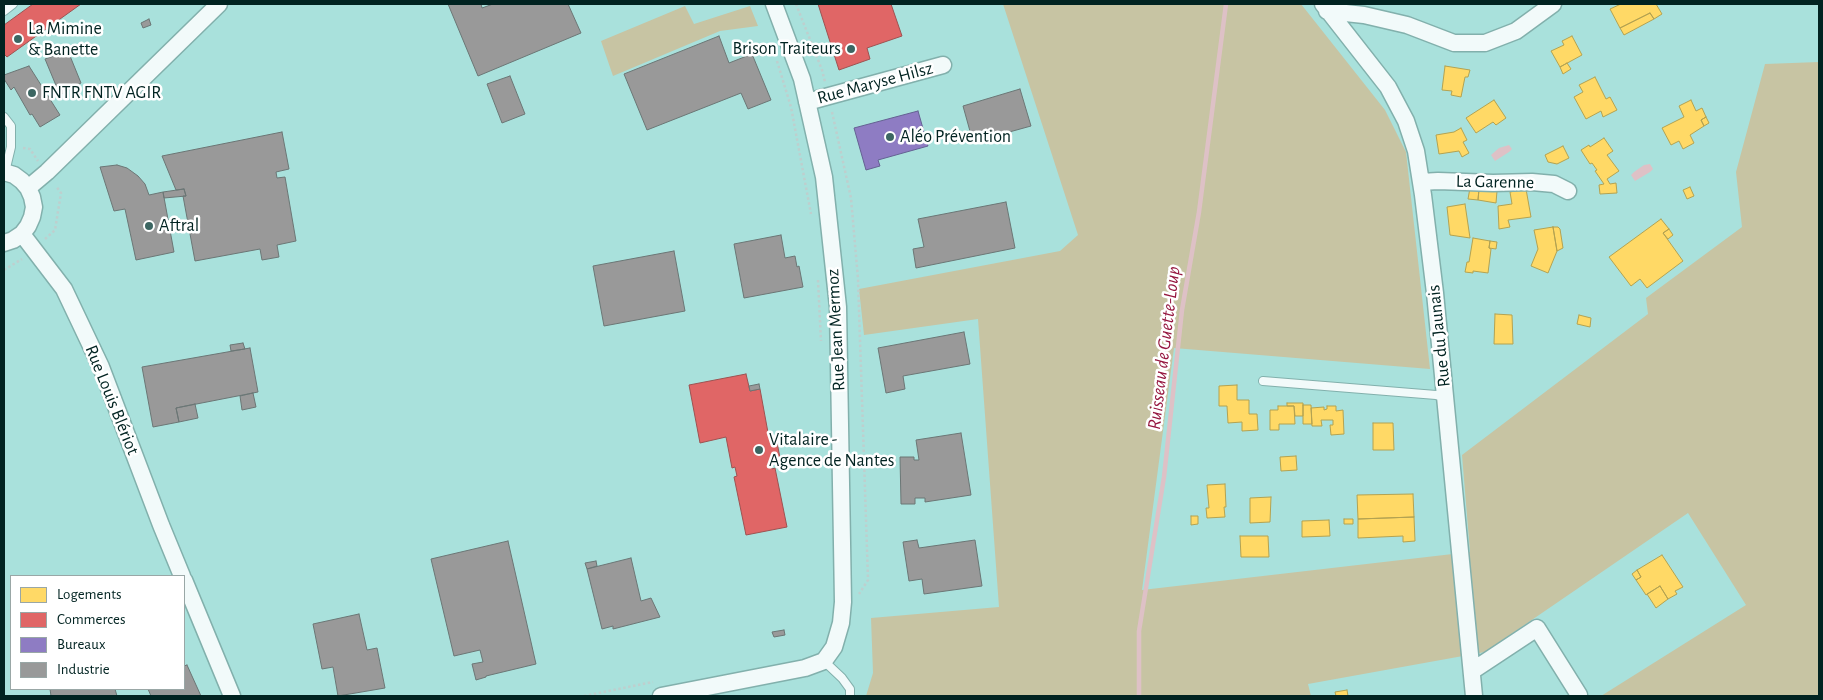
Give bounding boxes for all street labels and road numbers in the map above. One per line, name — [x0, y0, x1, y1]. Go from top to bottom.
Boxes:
street label: Rue Maryse Hilsz — [815, 57, 935, 109]
street label: La Garenne — [1456, 171, 1534, 193]
street label: Rue Jean Mermoz — [822, 268, 850, 392]
street label: Rue du Jaunais — [1423, 284, 1455, 388]
street label: Rue Louis Blériot — [80, 342, 144, 458]

